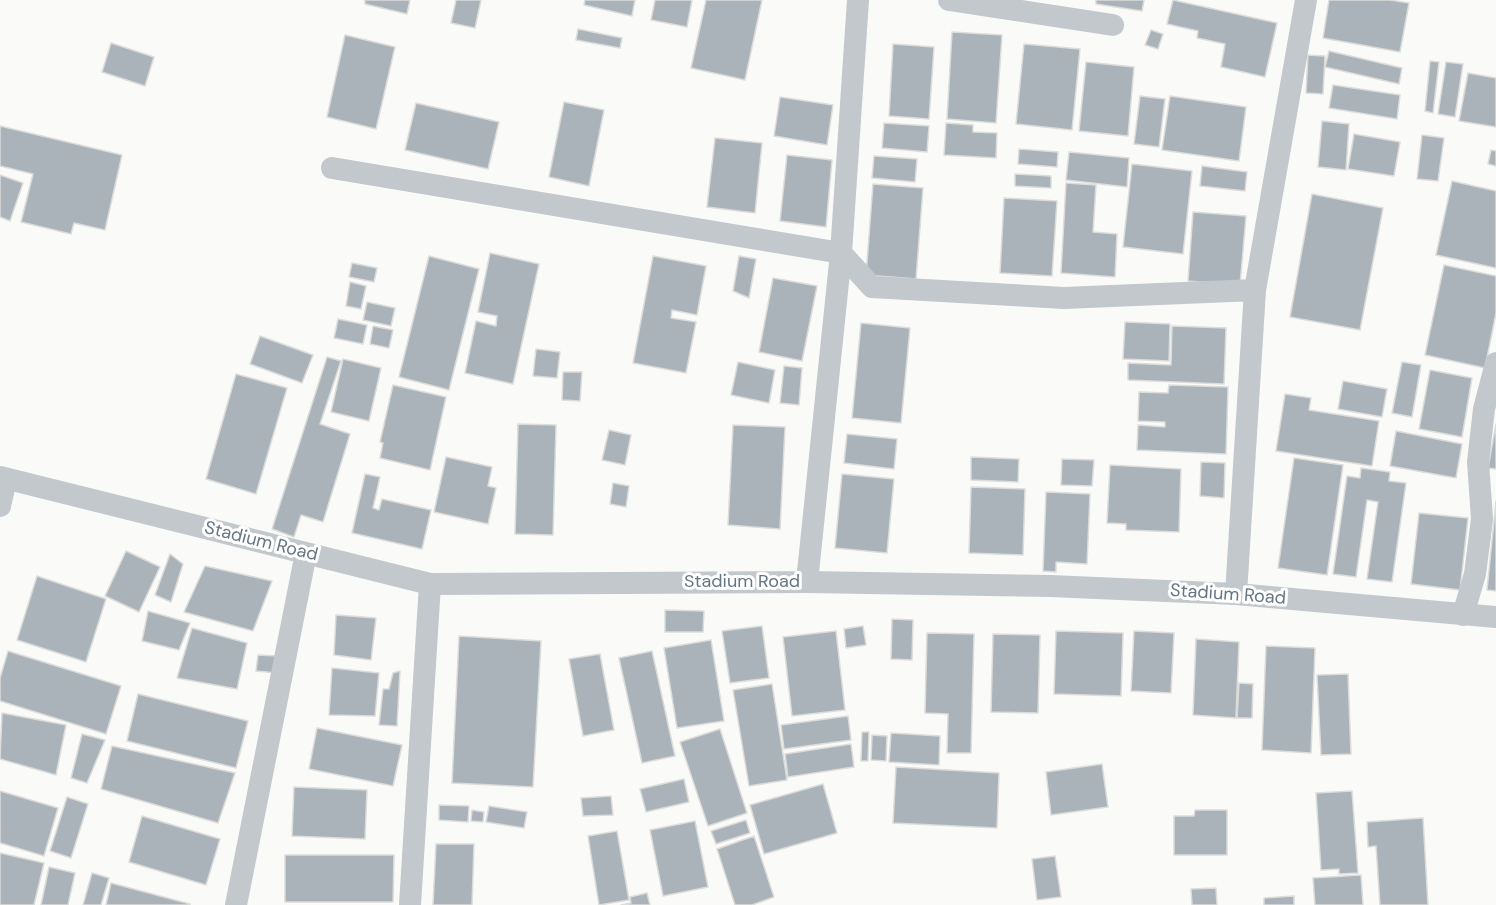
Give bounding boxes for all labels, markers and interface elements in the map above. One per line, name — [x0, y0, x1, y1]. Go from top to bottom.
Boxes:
street label: Stadium Road — [202, 517, 320, 567]
street label: Stadium Road — [684, 571, 800, 593]
street label: Stadium Road — [1169, 580, 1287, 610]

